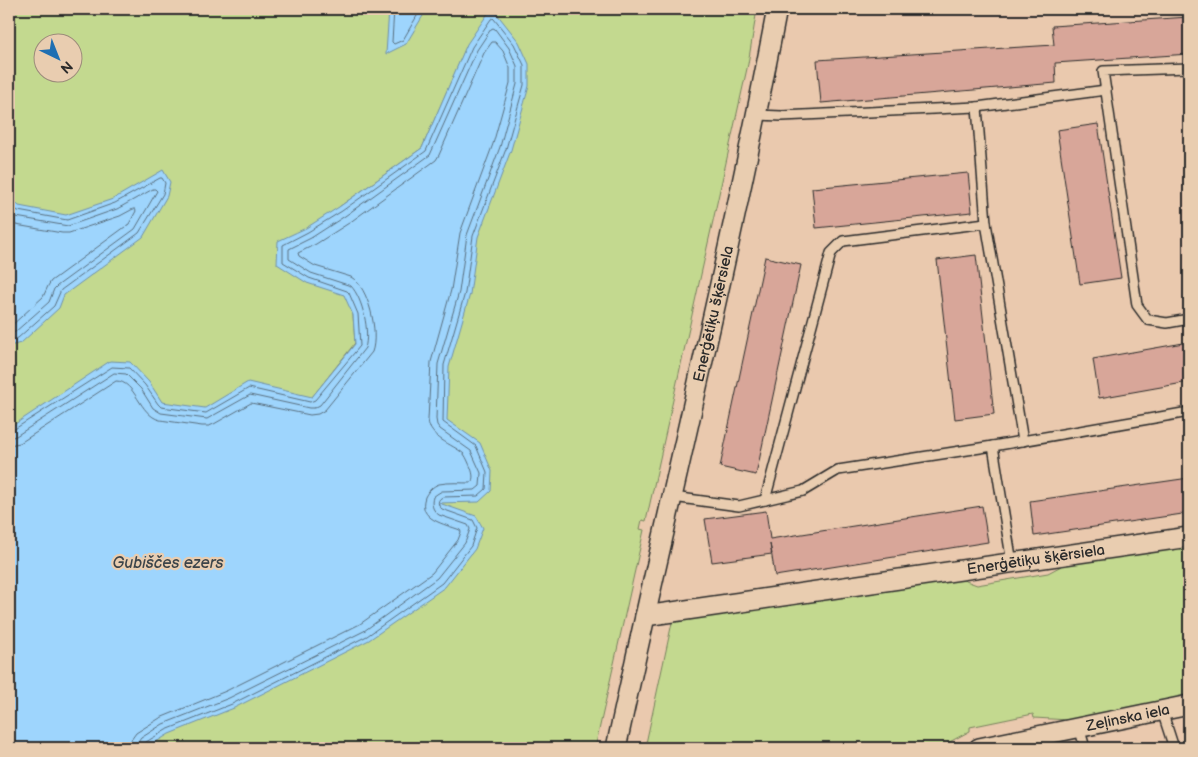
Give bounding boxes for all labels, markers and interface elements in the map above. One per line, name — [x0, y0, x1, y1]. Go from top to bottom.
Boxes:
north arrow — [32, 32, 82, 82]
text: N — [57, 57, 76, 77]
street label: Enerģētiķu šķērsiela — [689, 244, 738, 384]
street label: Enerģētiķu šķērsiela — [966, 540, 1106, 579]
water label: Gubiščes ezers — [113, 554, 223, 573]
street label: Zeļinska iela — [1084, 700, 1171, 736]

